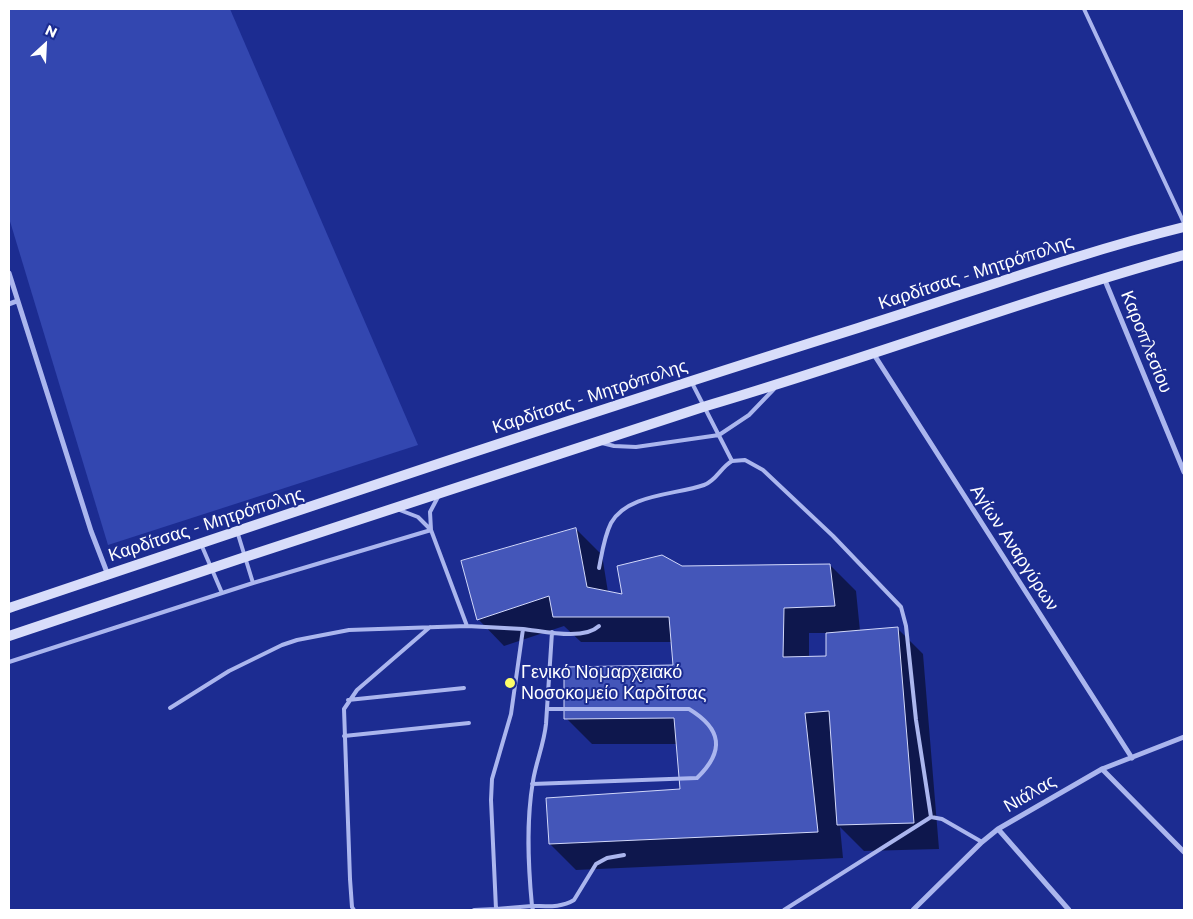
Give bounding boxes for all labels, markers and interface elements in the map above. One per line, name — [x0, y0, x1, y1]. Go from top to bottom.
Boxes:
north arrow — [20, 20, 70, 70]
text: N — [42, 21, 60, 42]
street label: Καρδίτσας - Μητρόπολης — [876, 231, 1076, 315]
street label: Καροπλεσίου — [1116, 288, 1176, 396]
street label: Καρδίτσας - Μητρόπολης — [490, 355, 690, 439]
street label: Αγίων Αναργύρων — [965, 481, 1063, 615]
street label: Καρδίτσας - Μητρόπολης — [106, 483, 306, 567]
place label: Γενικό Νομαρχειακό Νοσοκομείο Καρδίτσας — [521, 662, 706, 704]
marker: Γενικό Νομαρχειακό Νοσοκομείο Καρδίτσας — [503, 676, 517, 690]
street label: Νιάλας — [1000, 771, 1060, 817]

